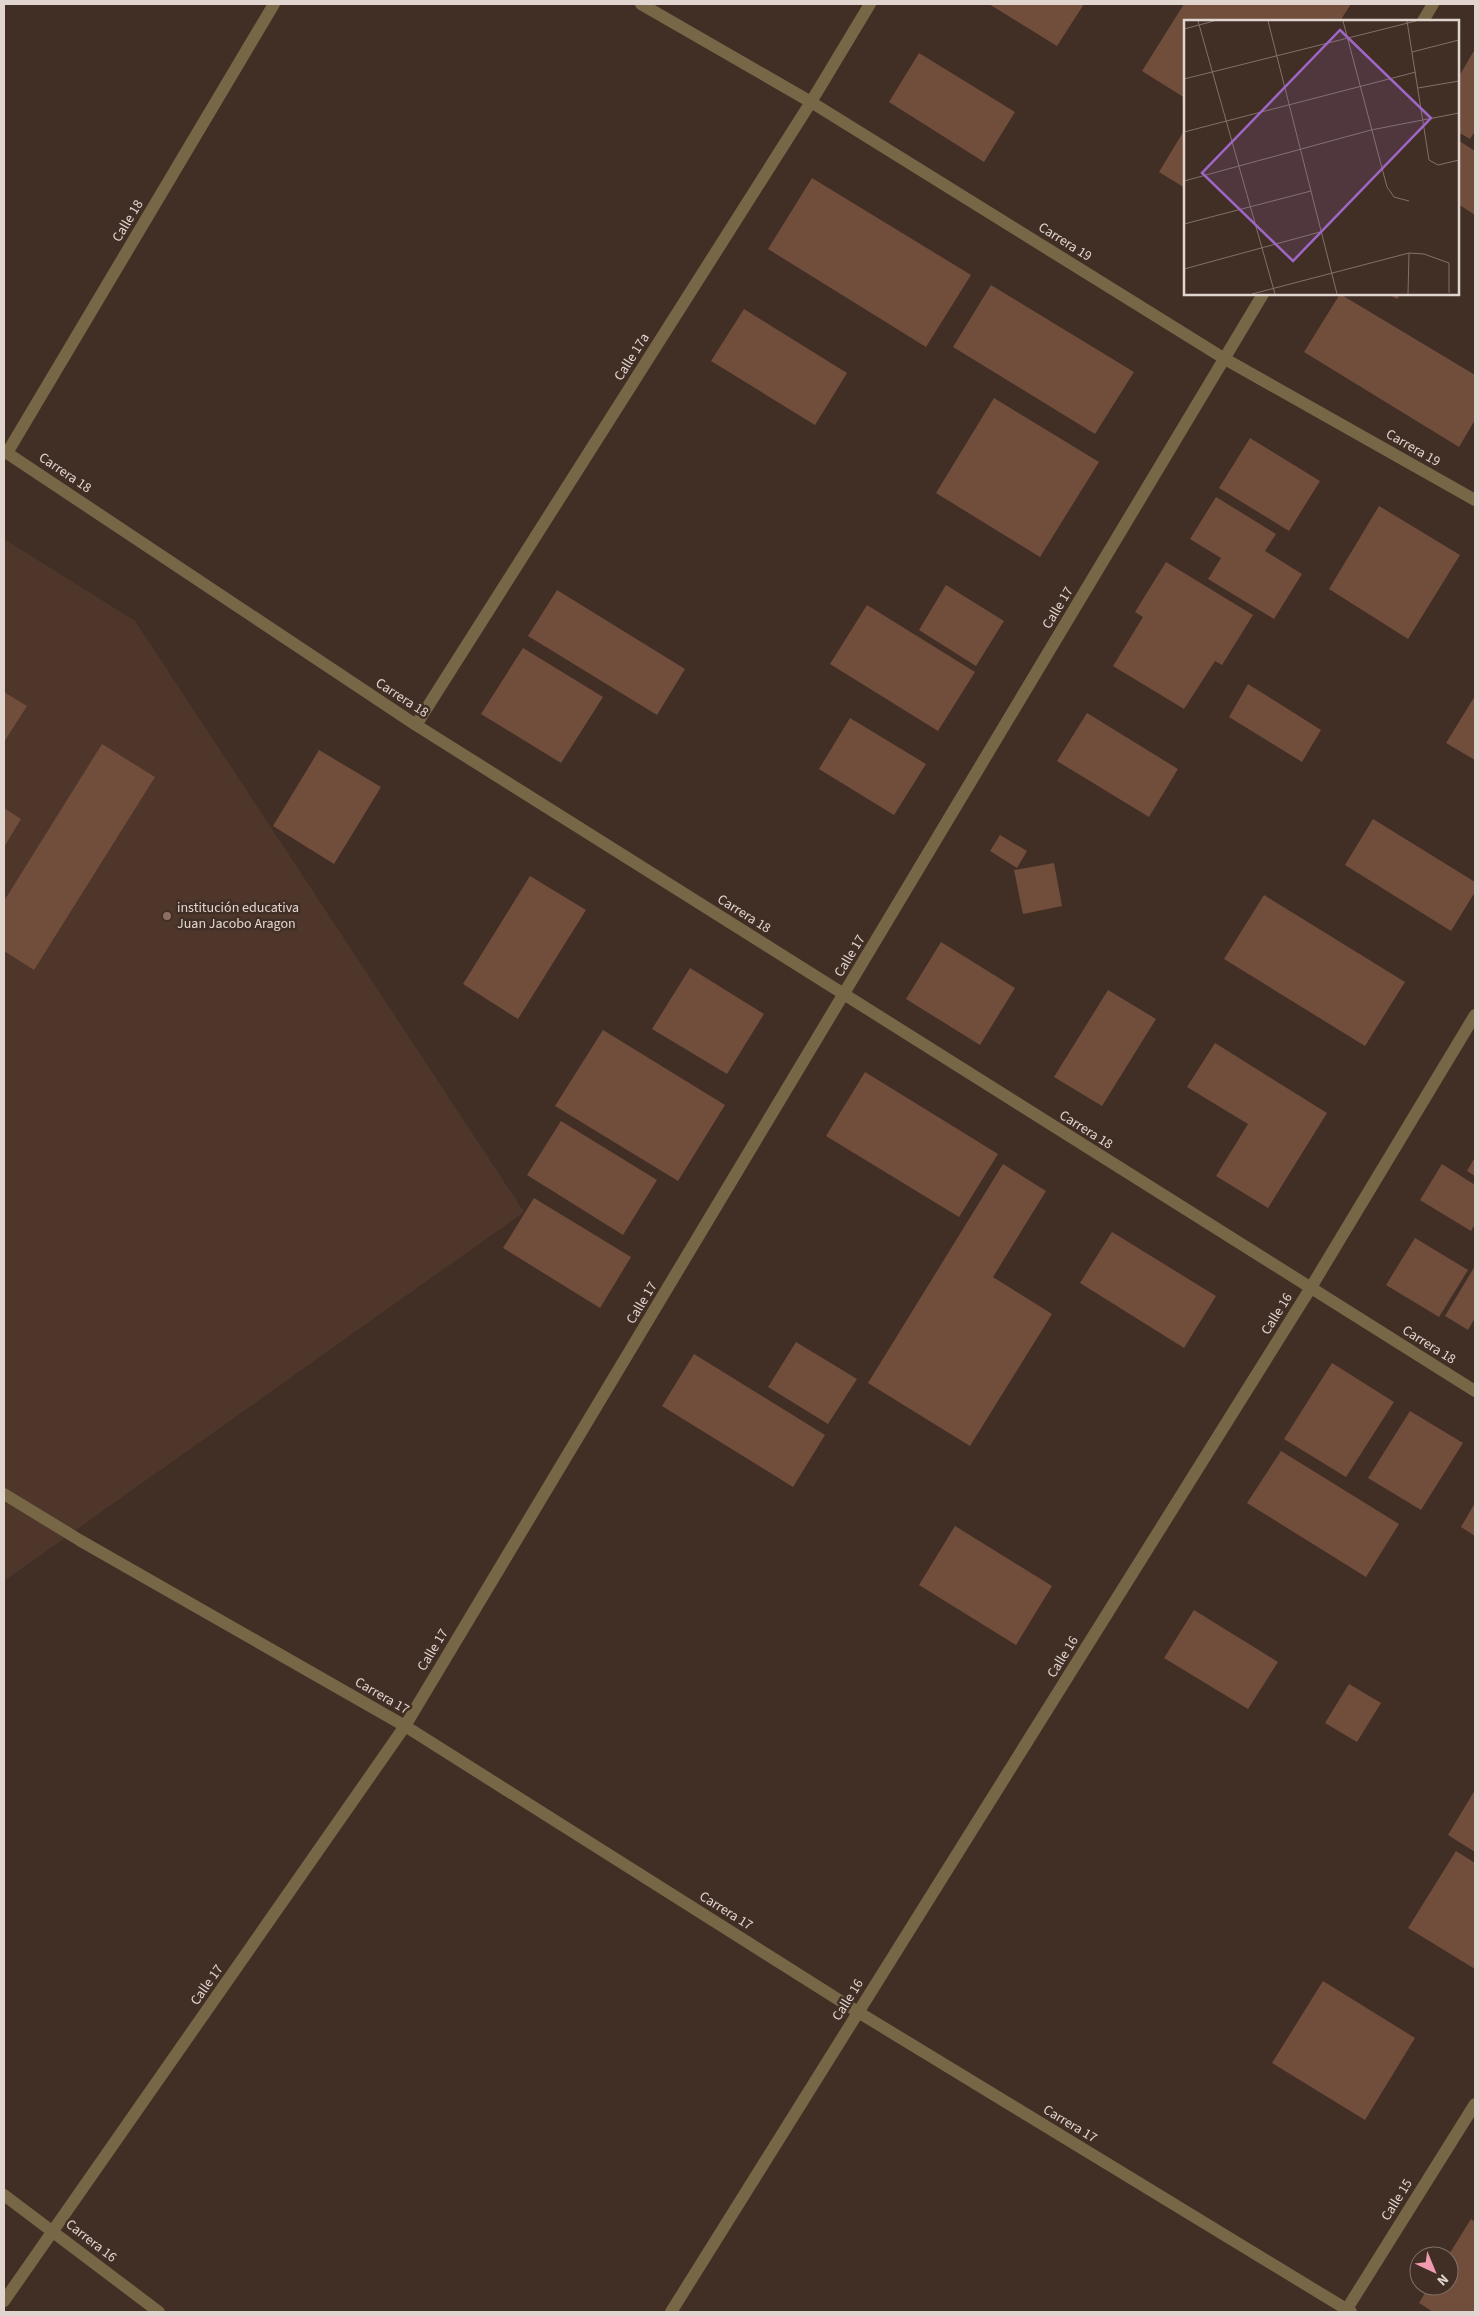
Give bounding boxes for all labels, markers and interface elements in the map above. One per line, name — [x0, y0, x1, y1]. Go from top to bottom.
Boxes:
inset map — [1184, 20, 1459, 295]
street label: Calle 18 — [108, 196, 148, 246]
street label: Carrera 19 — [1034, 218, 1096, 266]
street label: Calle 17a — [610, 329, 654, 385]
street label: Carrera 19 — [1382, 424, 1444, 472]
street label: Carrera 18 — [35, 448, 95, 498]
street label: Calle 17 — [1038, 583, 1078, 633]
street label: Carrera 18 — [371, 673, 433, 723]
street label: Carrera 18 — [713, 890, 775, 938]
place label: institución educativa Juan Jacobo Aragon — [177, 898, 299, 934]
marker: institución educativa Juan Jacobo Aragon — [161, 910, 173, 922]
street label: Calle 17 — [830, 931, 870, 981]
street label: Carrera 18 — [1055, 1106, 1117, 1154]
street label: Calle 17 — [622, 1278, 662, 1328]
street label: Calle 16 — [1256, 1289, 1298, 1339]
street label: Carrera 18 — [1398, 1321, 1460, 1369]
street label: Calle 17 — [413, 1625, 453, 1675]
street label: Calle 16 — [1042, 1632, 1084, 1682]
street label: Carrera 17 — [351, 1672, 413, 1720]
street label: Carrera 17 — [695, 1887, 757, 1935]
street label: Calle 17 — [186, 1960, 228, 2010]
street label: Calle 16 — [827, 1975, 869, 2025]
street label: Carrera 17 — [1039, 2100, 1101, 2148]
street label: Calle 15 — [1376, 2175, 1418, 2225]
street label: Carrera 16 — [61, 2215, 121, 2267]
north arrow — [1409, 2246, 1459, 2296]
text: N — [1432, 2269, 1453, 2290]

